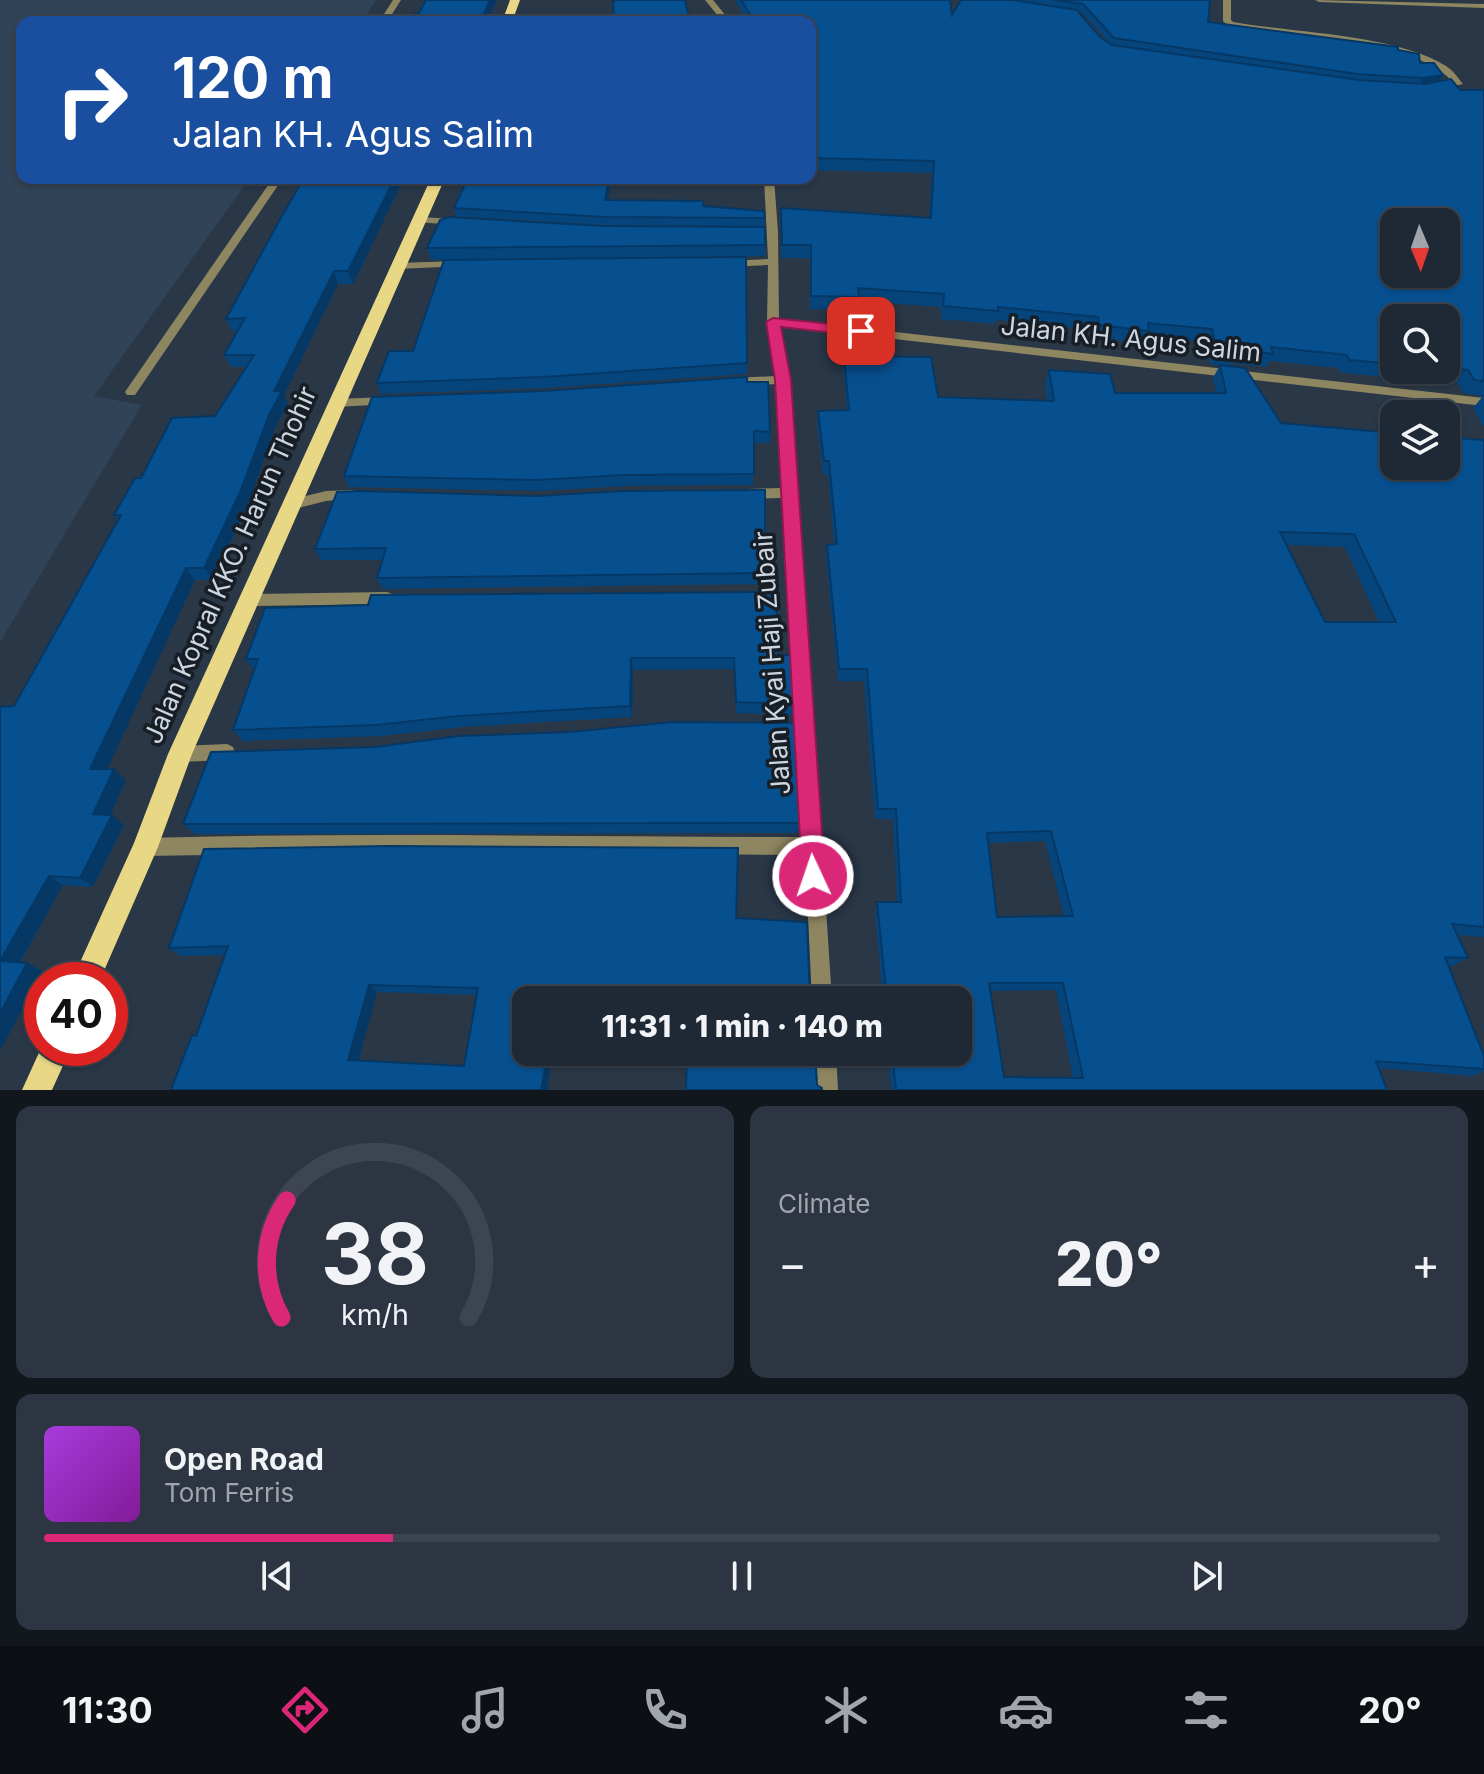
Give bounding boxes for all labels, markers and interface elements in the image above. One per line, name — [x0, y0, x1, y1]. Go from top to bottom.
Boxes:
text: 120 m — [172, 44, 334, 112]
icon: right — [40, 48, 144, 152]
text: Jalan KH. Agus Salim — [172, 112, 534, 156]
north arrow — [1380, 208, 1460, 288]
map controls — [1380, 208, 1460, 480]
pin — [827, 297, 895, 365]
button: search — [1380, 304, 1460, 384]
icon: arrive — [839, 309, 883, 353]
street label: Jalan KH. Agus Salim — [999, 309, 1263, 368]
street label: Jalan Kopral KKO. Harun Thohir — [137, 381, 323, 748]
button: layers — [1380, 400, 1460, 480]
street label: Jalan Kyai Haji Zubair — [747, 530, 796, 796]
position arrow — [771, 834, 855, 918]
speed limit sign: 40 — [24, 962, 128, 1066]
text: 11:31 · 1 min · 140 m — [601, 1008, 883, 1044]
text: Climate — [778, 1188, 870, 1219]
text: 38 — [321, 1203, 429, 1304]
text: 20° — [1055, 1228, 1163, 1300]
text: − — [778, 1237, 807, 1291]
text: + — [1411, 1237, 1440, 1291]
text: km/h — [341, 1297, 409, 1332]
text: Open Road — [164, 1441, 324, 1477]
text: Tom Ferris — [164, 1477, 294, 1508]
icon: previous — [255, 1554, 299, 1598]
icon: pause — [720, 1554, 764, 1598]
icon: next — [1185, 1554, 1229, 1598]
icon: directions — [277, 1682, 333, 1738]
icon: music — [457, 1682, 513, 1738]
icon: phone — [637, 1682, 693, 1738]
icon: climate — [818, 1682, 874, 1738]
icon: car — [998, 1682, 1054, 1738]
icon: filters — [1178, 1682, 1234, 1738]
text: 11:30 — [62, 1688, 153, 1732]
text: 20° — [1358, 1688, 1422, 1732]

